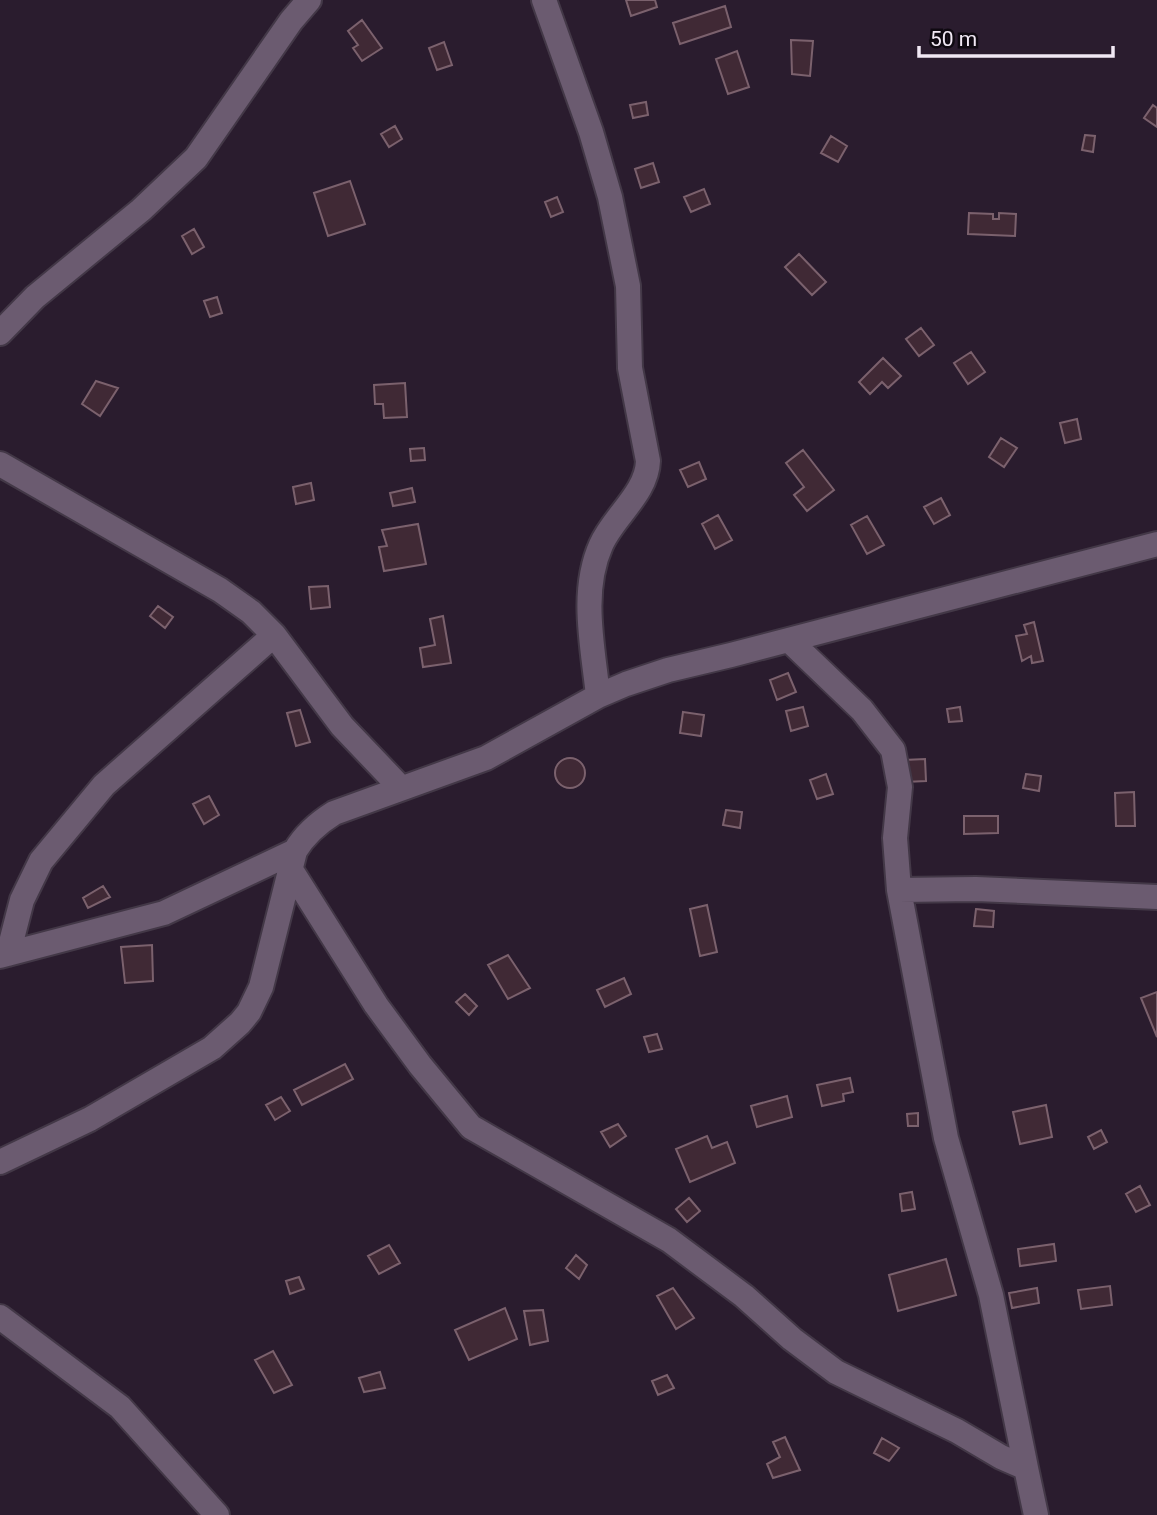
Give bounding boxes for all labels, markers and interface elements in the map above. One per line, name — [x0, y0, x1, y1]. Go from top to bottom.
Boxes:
scale bar — [919, 14, 1113, 58]
text: 50 m — [930, 27, 977, 51]

